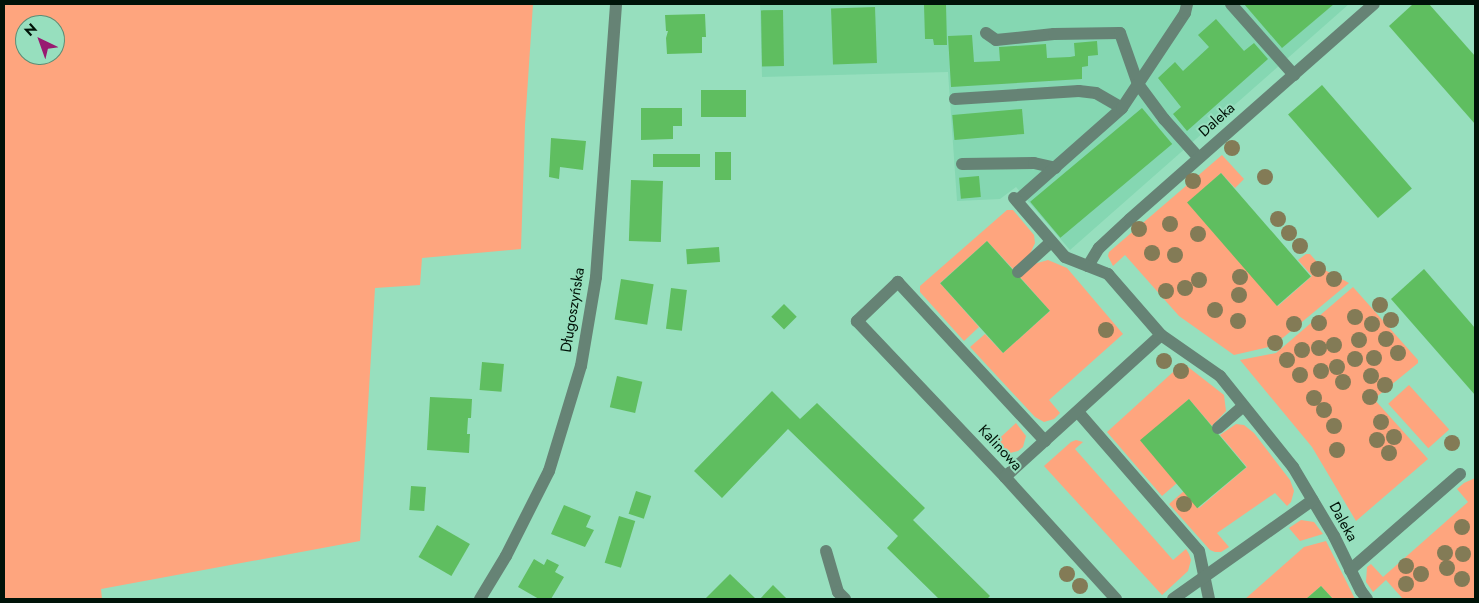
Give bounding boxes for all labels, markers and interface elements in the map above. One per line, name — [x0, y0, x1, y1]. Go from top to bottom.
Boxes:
north arrow — [15, 15, 65, 65]
text: N — [20, 18, 41, 41]
street label: Daleka — [1195, 99, 1239, 141]
street label: Długoszyńska — [557, 266, 589, 354]
street label: Kalinowa — [974, 421, 1026, 475]
street label: Daleka — [1325, 499, 1361, 545]

